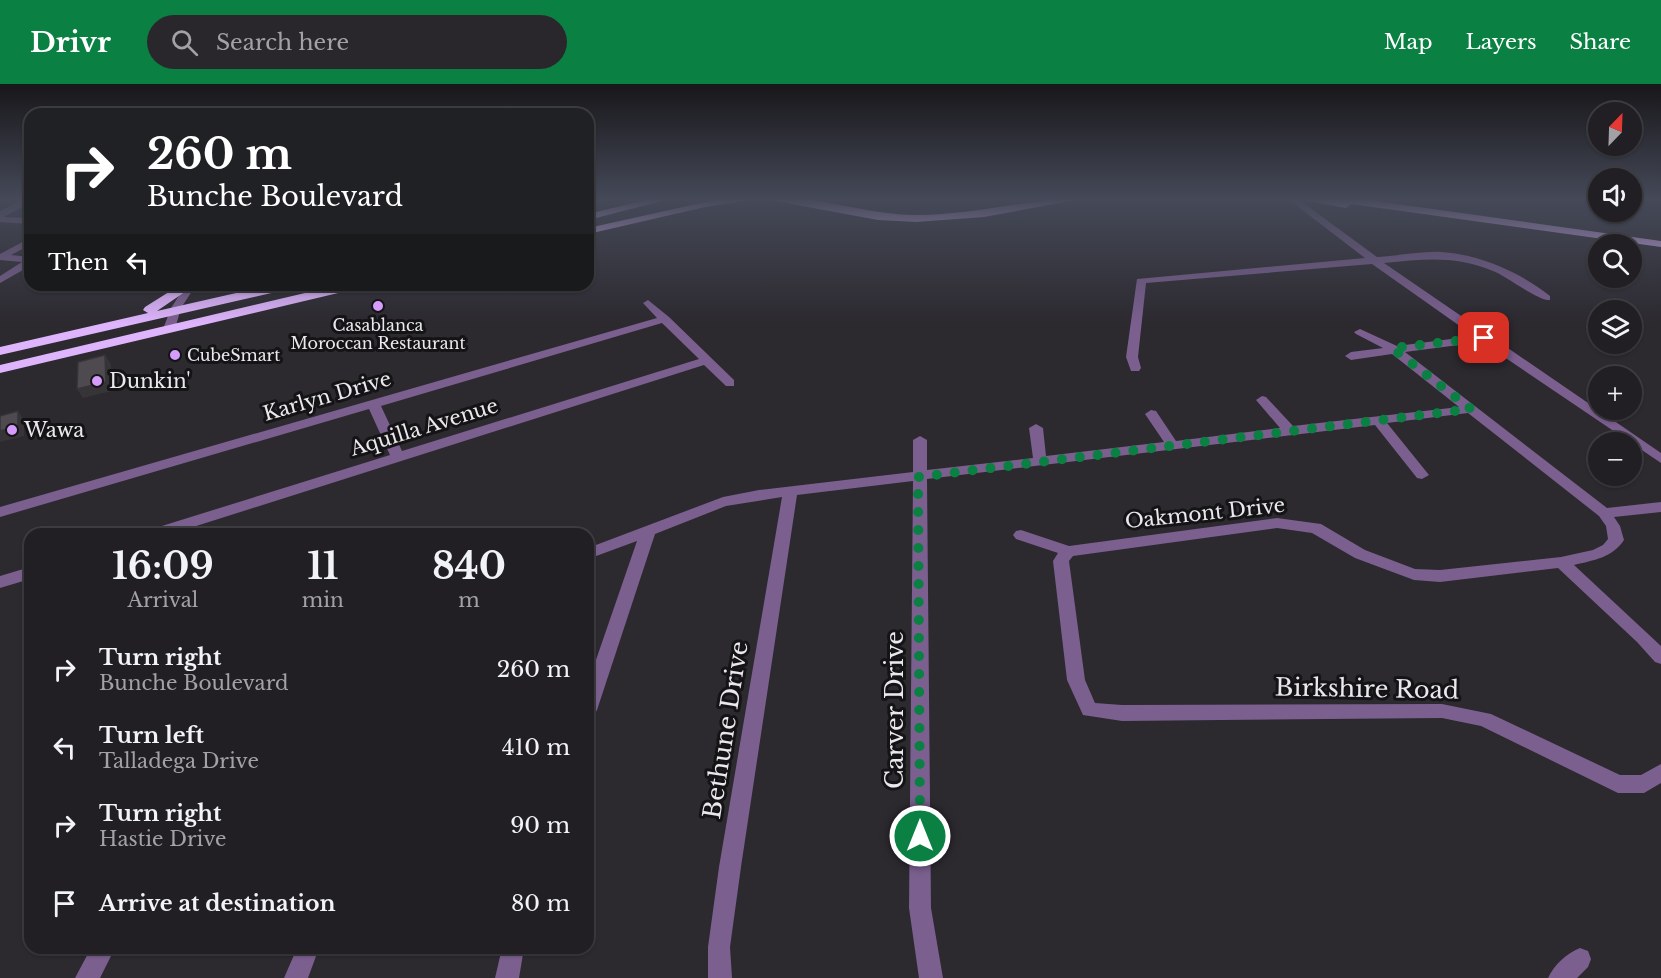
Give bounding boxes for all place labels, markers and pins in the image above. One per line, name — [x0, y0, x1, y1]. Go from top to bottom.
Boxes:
marker: Casablanca Moroccan Restaurant — [371, 299, 385, 313]
pin — [1458, 312, 1509, 363]
place label: Casablanca Moroccan Restaurant — [290, 315, 466, 353]
place label: CubeSmart — [187, 345, 280, 365]
marker: CubeSmart — [168, 348, 182, 362]
place label: Dunkin' — [109, 369, 191, 393]
marker: Dunkin' — [90, 374, 104, 388]
place label: Wawa — [23, 418, 85, 442]
marker: Wawa — [5, 423, 19, 437]

